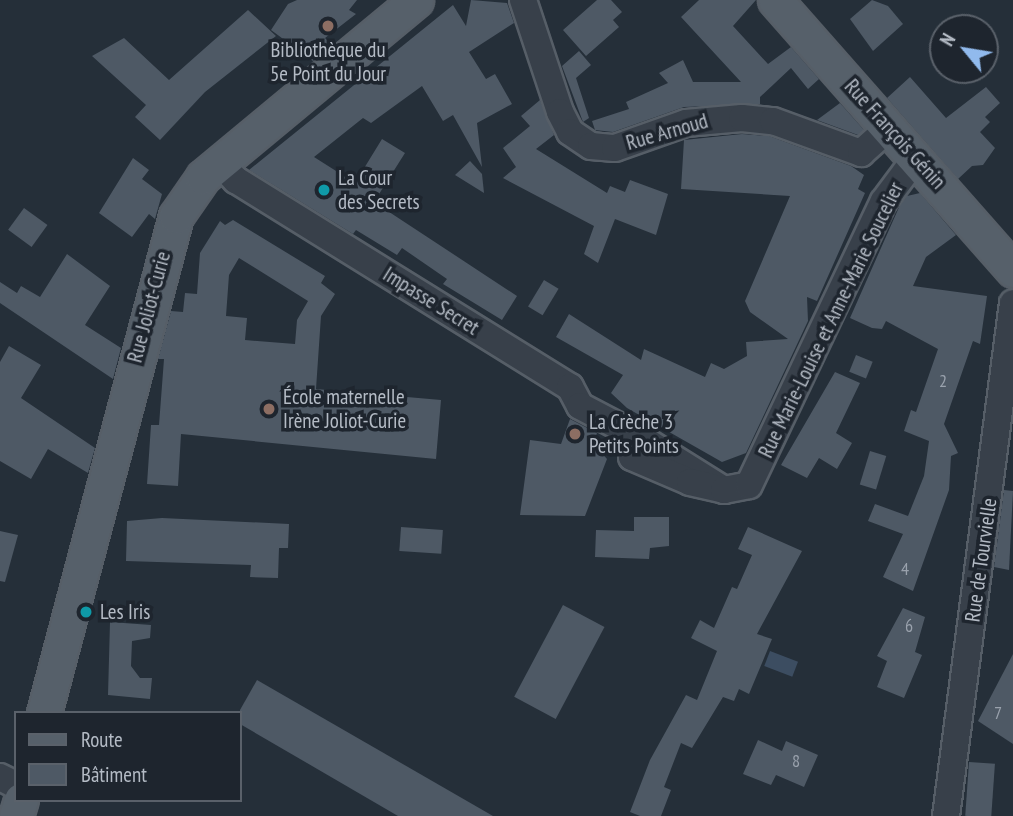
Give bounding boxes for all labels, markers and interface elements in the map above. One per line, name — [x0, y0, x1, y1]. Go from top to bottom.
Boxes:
north arrow — [929, 14, 999, 84]
marker: Bibliothèque du 5e Point du Jour — [320, 18, 336, 34]
text: N — [935, 29, 961, 50]
place label: Bibliothèque du 5e Point du Jour — [270, 37, 386, 87]
street label: Rue François Génin — [839, 74, 951, 194]
street label: Rue Arnoud — [623, 108, 711, 156]
place label: La Cour des Secrets — [338, 165, 420, 215]
street label: Rue Marie-Louise et Anne-Marie Soucelier — [753, 178, 909, 462]
marker: La Cour des Secrets — [316, 182, 332, 198]
street label: Rue Joliot-Curie — [122, 249, 176, 365]
street label: Impasse Secret — [378, 262, 484, 340]
house number: 2 — [939, 370, 947, 392]
place label: École maternelle Irène Joliot-Curie — [283, 384, 406, 434]
marker: École maternelle Irène Joliot-Curie — [261, 401, 277, 417]
place label: La Crèche 3 Petits Points — [589, 409, 679, 459]
marker: La Crèche 3 Petits Points — [567, 426, 583, 442]
street label: Rue de Tourvielle — [960, 496, 1002, 624]
house number: 4 — [901, 558, 909, 580]
place label: Les Iris — [100, 599, 150, 625]
marker: Les Iris — [78, 604, 94, 620]
house number: 6 — [905, 615, 913, 637]
house number: 7 — [994, 702, 1002, 724]
legend — [14, 711, 242, 802]
text: Route — [81, 726, 123, 753]
house number: 8 — [792, 750, 800, 772]
text: Bâtiment — [81, 761, 147, 788]

